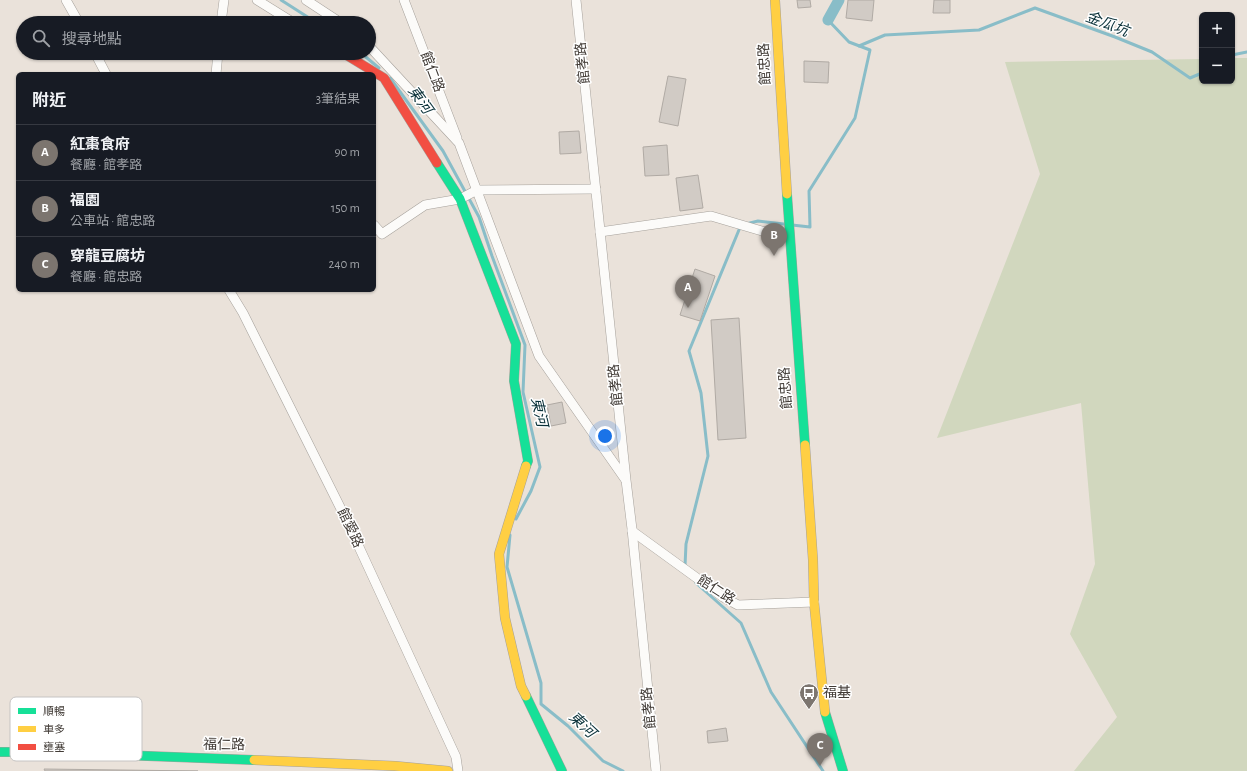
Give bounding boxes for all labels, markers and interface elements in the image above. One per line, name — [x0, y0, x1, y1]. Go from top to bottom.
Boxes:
water label: 金瓜坑 — [1083, 8, 1133, 40]
map controls — [1199, 12, 1235, 84]
button: + — [1199, 12, 1235, 48]
search box — [16, 16, 376, 60]
icon: search — [30, 27, 52, 49]
text: 搜尋地點 — [62, 32, 122, 47]
street label: 館孝路 — [573, 41, 592, 85]
street label: 館忠路 — [756, 43, 773, 85]
button: − — [1199, 48, 1235, 84]
street label: 館仁路 — [418, 50, 447, 94]
water label: 東河 — [405, 83, 437, 119]
text: 附近 — [32, 92, 66, 109]
text: 3筆結果 — [316, 93, 360, 106]
text: 紅棗食府 — [70, 137, 130, 152]
text: A — [41, 146, 49, 159]
text: 90 m — [334, 146, 360, 159]
text: 餐廳 · 館孝路 — [70, 159, 142, 172]
text: 福園 — [70, 193, 100, 208]
text: B — [41, 202, 49, 215]
text: 150 m — [331, 202, 360, 215]
text: 公車站 · 館忠路 — [70, 215, 155, 228]
pin: B — [761, 223, 787, 256]
text: 穿龍豆腐坊 — [70, 249, 145, 264]
text: C — [42, 258, 48, 271]
text: 240 m — [328, 258, 360, 271]
text: 餐廳 · 館忠路 — [70, 271, 142, 284]
pin: A — [675, 275, 701, 308]
street label: 館孝路 — [606, 363, 625, 407]
street label: 館忠路 — [777, 367, 794, 410]
water label: 東河 — [528, 395, 551, 431]
your location — [595, 426, 615, 446]
street label: 館愛路 — [335, 506, 366, 550]
street label: 館仁路 — [695, 572, 738, 607]
bus stop icon: 福基 — [798, 682, 820, 710]
place label: 福基 — [823, 685, 851, 700]
street label: 館孝路 — [639, 686, 658, 730]
legend — [10, 697, 142, 761]
text: 順暢 — [43, 706, 65, 717]
water label: 東河 — [566, 709, 601, 743]
text: 車多 — [43, 723, 65, 735]
pin: C — [807, 733, 833, 766]
street label: 福仁路 — [203, 737, 245, 752]
text: 壅塞 — [43, 741, 65, 753]

